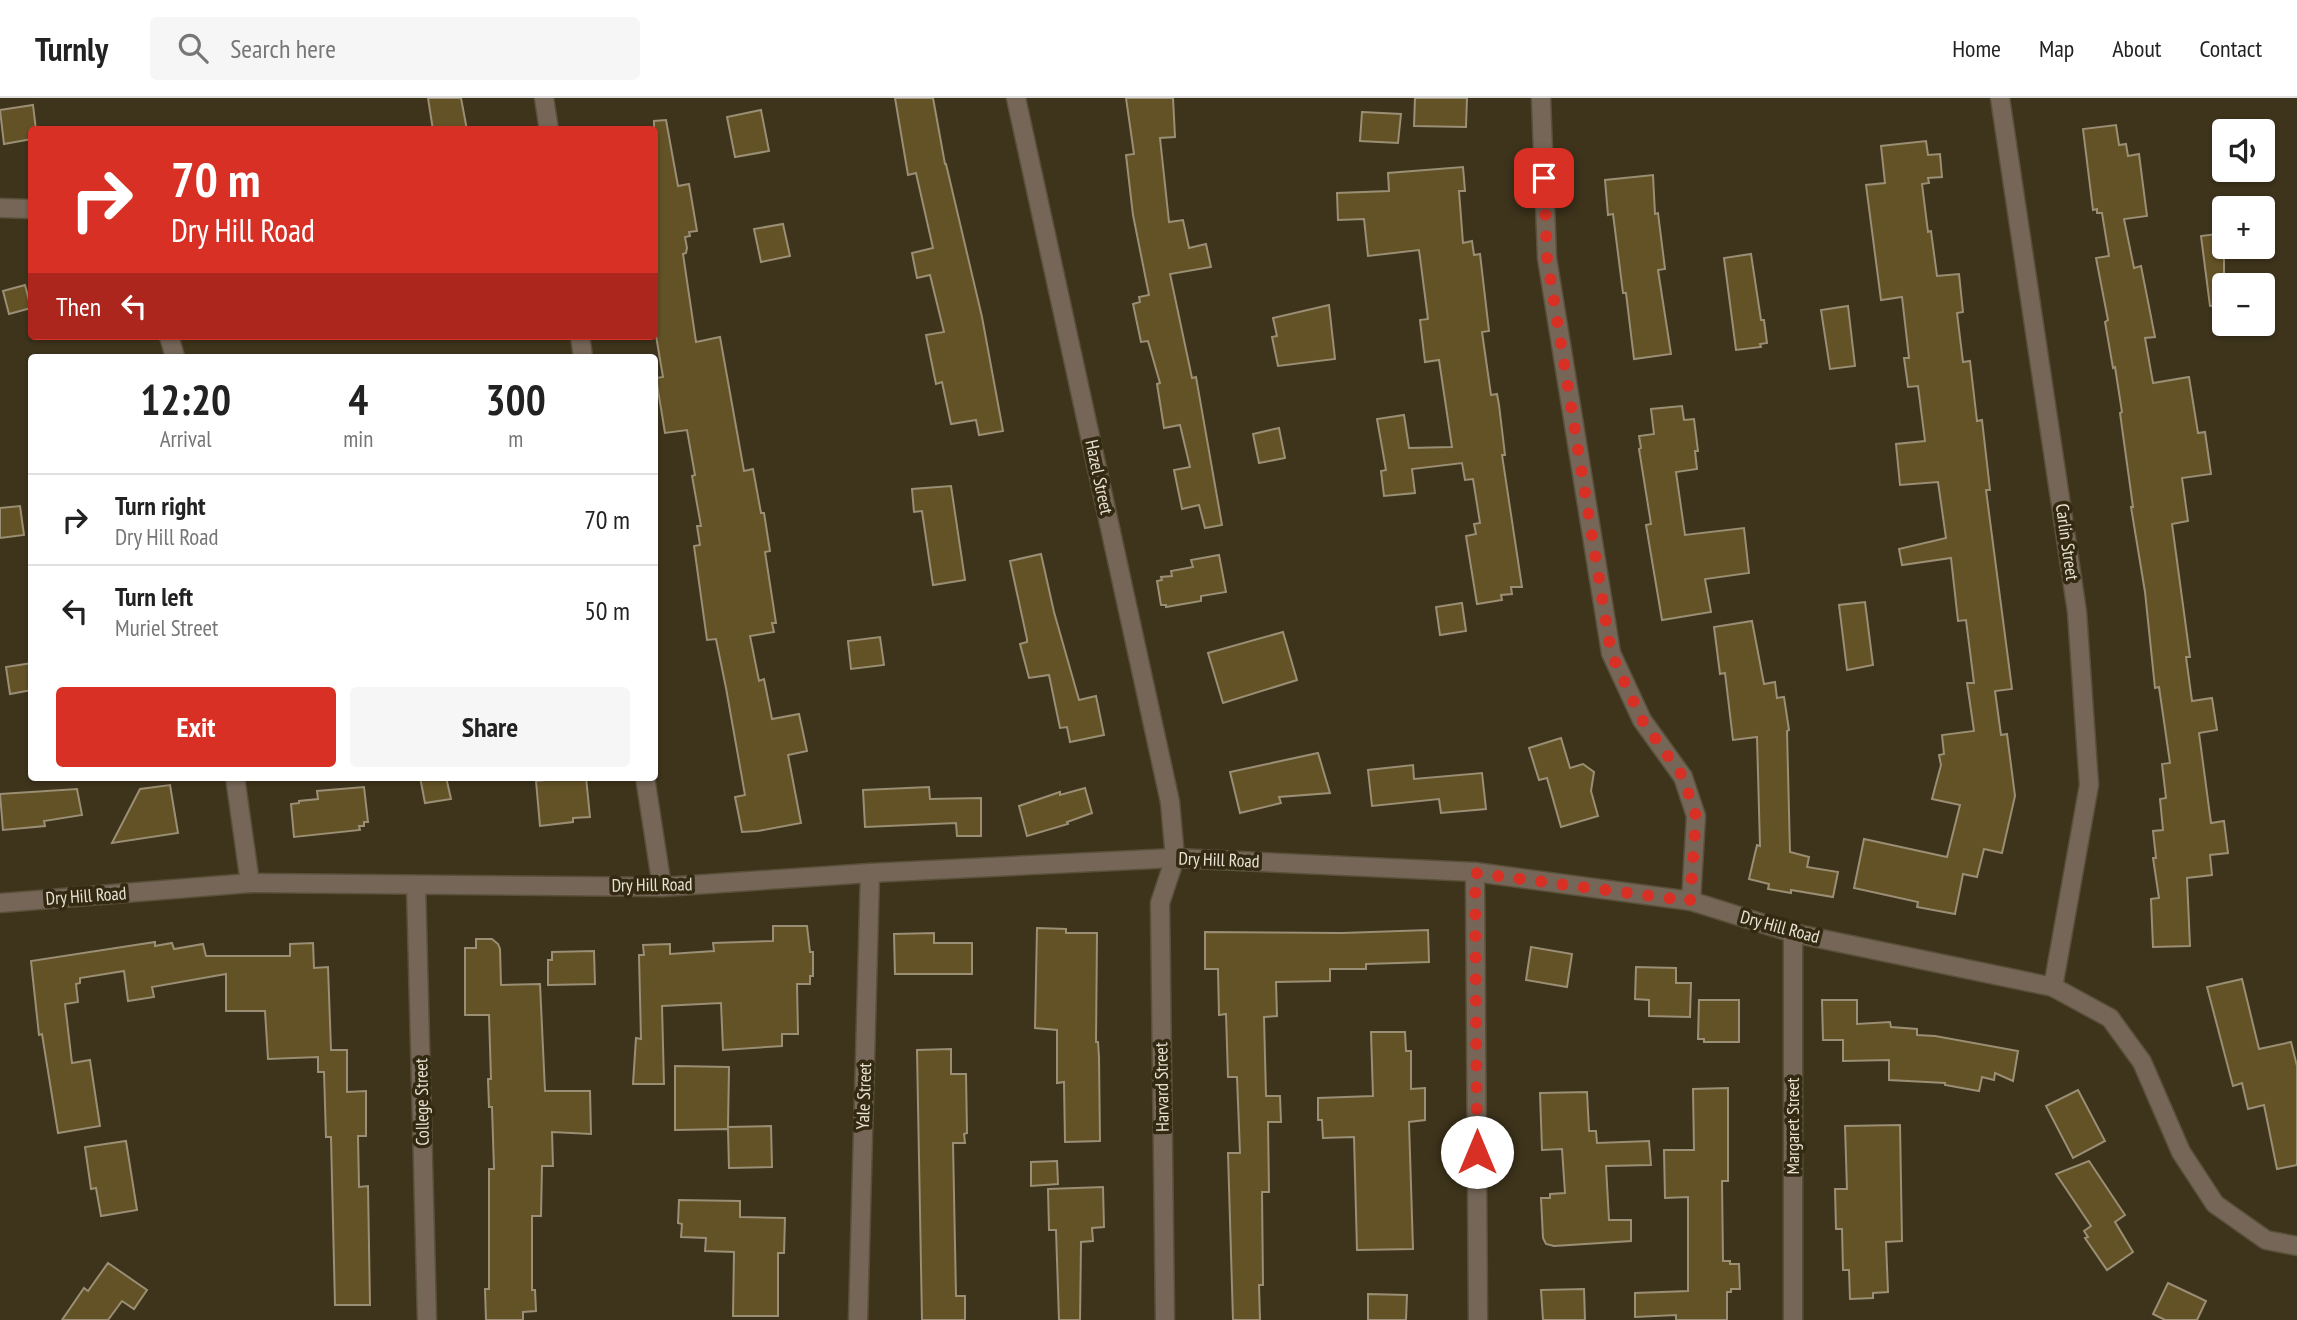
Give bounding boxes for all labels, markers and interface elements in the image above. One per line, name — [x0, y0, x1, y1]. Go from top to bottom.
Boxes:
search box — [150, 17, 640, 80]
text: Turnly — [35, 27, 108, 70]
icon: search — [174, 29, 212, 67]
text: Search here — [230, 32, 336, 65]
text: Home — [1952, 33, 2001, 64]
text: Map — [2039, 33, 2074, 64]
text: About — [2112, 33, 2161, 64]
text: Contact — [2199, 33, 2262, 64]
map controls — [2212, 119, 2275, 336]
button: sound — [2212, 119, 2275, 182]
text: 70 m — [171, 147, 260, 211]
pin — [1514, 148, 1574, 208]
icon: right — [56, 154, 147, 245]
icon: arrive — [1525, 159, 1563, 197]
button: + — [2212, 196, 2275, 259]
text: Dry Hill Road — [171, 209, 315, 251]
button: − — [2212, 273, 2275, 336]
icon: left — [115, 287, 153, 325]
text: Then — [56, 290, 101, 323]
text: 12:20 — [140, 372, 231, 427]
text: 4 — [348, 372, 368, 427]
text: 300 — [486, 372, 546, 427]
text: Arrival — [160, 424, 212, 453]
text: min — [343, 424, 373, 453]
text: m — [508, 424, 523, 453]
street label: Hazel Street — [1080, 437, 1119, 516]
text: Turn right — [115, 489, 206, 522]
icon: right — [56, 501, 94, 539]
street label: Carlin Street — [2051, 502, 2084, 582]
text: 70 m — [584, 503, 630, 536]
text: Dry Hill Road — [115, 522, 218, 551]
text: Turn left — [115, 580, 193, 613]
icon: left — [56, 592, 94, 630]
text: 50 m — [584, 594, 630, 627]
text: Muriel Street — [115, 613, 218, 642]
button: Exit — [56, 687, 336, 767]
button: Share — [350, 687, 630, 767]
street label: Dry Hill Road — [1178, 847, 1260, 872]
street label: Dry Hill Road — [611, 872, 693, 897]
street label: Dry Hill Road — [45, 881, 127, 910]
street label: Dry Hill Road — [1738, 905, 1822, 948]
street label: Harvard Street — [1149, 1042, 1174, 1132]
street label: College Street — [409, 1058, 434, 1146]
street label: Yale Street — [851, 1062, 876, 1130]
street label: Margaret Street — [1781, 1077, 1804, 1174]
position arrow — [1440, 1115, 1514, 1189]

